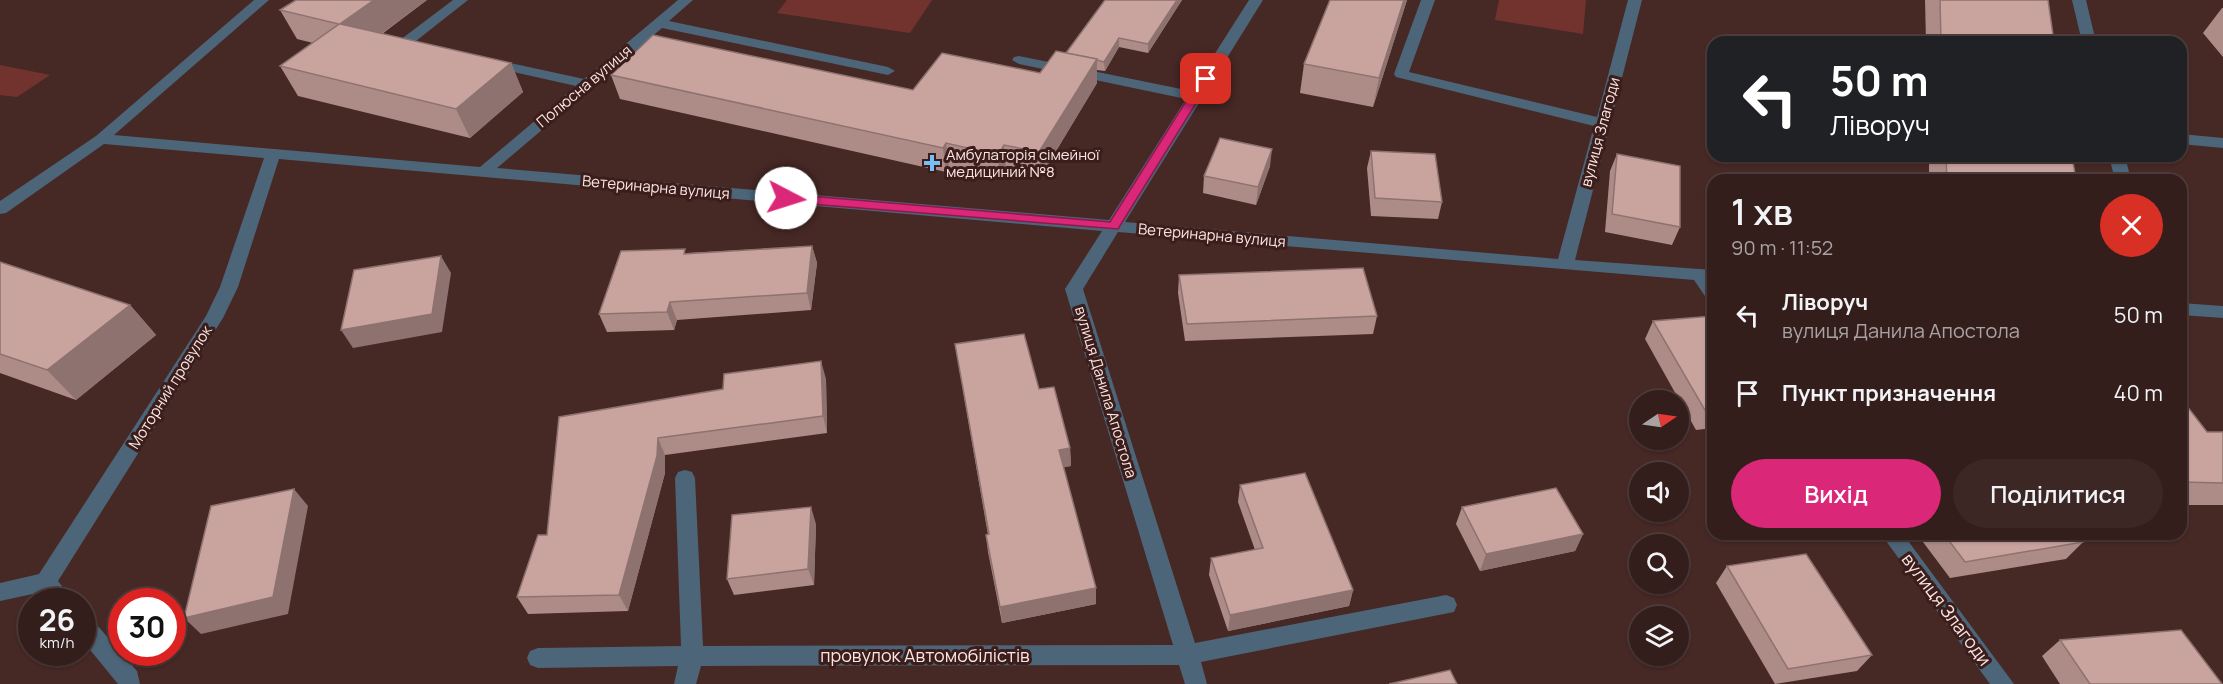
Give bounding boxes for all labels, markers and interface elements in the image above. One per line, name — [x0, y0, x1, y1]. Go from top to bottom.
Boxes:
street label: Полюсна вулиця — [532, 40, 636, 132]
text: 50 m — [1830, 51, 1928, 109]
pin — [1180, 53, 1231, 104]
icon: left — [1731, 60, 1809, 138]
icon: arrive — [1189, 62, 1222, 95]
street label: вулиця Злагоди — [1575, 75, 1625, 189]
text: Ліворуч — [1830, 106, 1930, 143]
place label: Амбулаторія сімейної медициний №8 — [946, 144, 1100, 182]
marker: Амбулаторія сімейної медициний №8 — [923, 154, 941, 172]
position arrow — [754, 166, 818, 230]
street label: Ветеринарна вулиця — [581, 170, 731, 204]
text: 1 хв — [1731, 187, 1793, 236]
button: close — [2100, 194, 2163, 257]
street label: Ветеринарна вулиця — [1137, 218, 1287, 252]
text: 90 m · 11:52 — [1731, 234, 1833, 261]
text: Ліворуч — [1782, 287, 1868, 317]
icon: left — [1731, 299, 1764, 332]
text: 50 m — [2114, 300, 2163, 330]
street label: вулиця Данила Апостола — [1070, 304, 1142, 480]
text: вулиця Данила Апостола — [1782, 317, 2020, 344]
street label: Моторний провулок — [123, 321, 217, 453]
icon: arrive — [1731, 377, 1764, 410]
text: Пункт призначення — [1782, 378, 1996, 408]
text: 40 m — [2114, 378, 2163, 408]
north arrow — [1629, 390, 1689, 450]
map controls — [1629, 390, 1689, 666]
button: Вихід — [1731, 459, 1941, 528]
button: Поділитися — [1953, 459, 2163, 528]
button: sound — [1629, 462, 1689, 522]
button: search — [1629, 534, 1689, 594]
street label: вулиця Злагоди — [1897, 548, 1997, 670]
speed limit sign: 30 — [108, 588, 186, 666]
text: 26 — [39, 599, 75, 640]
button: layers — [1629, 606, 1689, 666]
text: km/h — [40, 632, 74, 653]
street label: провулок Автомобілістів — [820, 643, 1030, 667]

